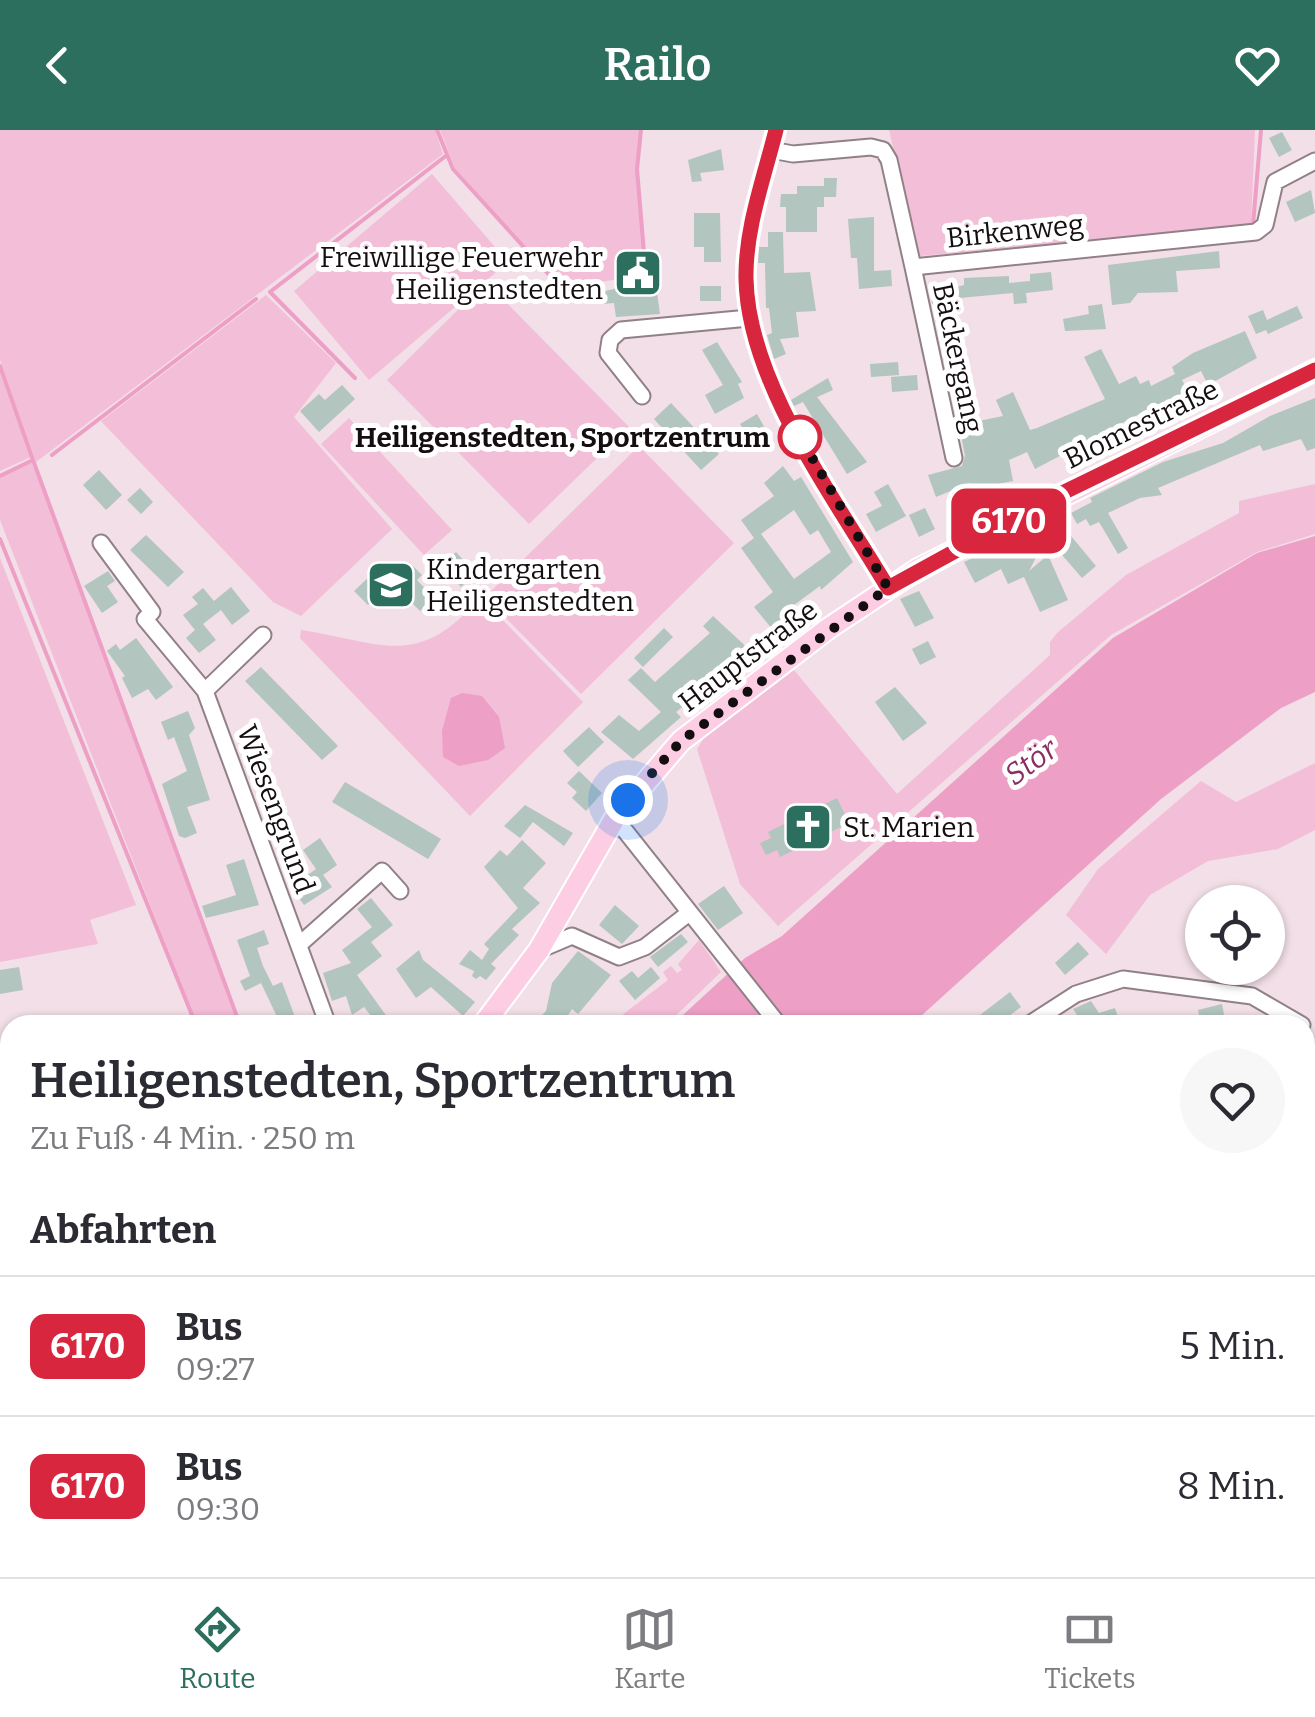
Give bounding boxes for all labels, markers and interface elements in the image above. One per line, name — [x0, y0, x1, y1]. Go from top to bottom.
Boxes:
icon: back — [30, 38, 85, 93]
text: Railo — [604, 38, 711, 92]
icon: heart — [1230, 38, 1285, 93]
street label: Birkenweg — [945, 207, 1085, 255]
place label: Freiwillige Feuerwehr Heiligenstedten — [320, 241, 603, 306]
public building icon: Freiwillige Feuerwehr Heiligenstedten — [612, 247, 664, 299]
street label: Bäckergang — [926, 280, 990, 436]
street label: Blomestraße — [1059, 372, 1223, 476]
marker: Heiligenstedten, Sportzentrum — [779, 416, 821, 458]
place label: Heiligenstedten, Sportzentrum — [355, 421, 770, 454]
line badge: 6170 — [939, 488, 1079, 554]
text: 6170 — [971, 500, 1047, 542]
place label: Kindergarten Heiligenstedten — [426, 553, 634, 618]
school or university icon: Kindergarten Heiligenstedten — [365, 559, 417, 611]
street label: Hauptstraße — [672, 593, 824, 719]
street label: Wiesengrund — [230, 720, 322, 898]
water label: Stör — [998, 730, 1066, 793]
your location — [603, 775, 653, 825]
church icon: St. Marien — [782, 801, 834, 853]
place label: St. Marien — [843, 811, 975, 844]
map controls — [1185, 885, 1285, 985]
button: locate — [1185, 885, 1285, 985]
button: heart — [1180, 1048, 1285, 1153]
text: Heiligenstedten, Sportzentrum — [30, 1052, 735, 1110]
text: Zu Fuß · 4 Min. · 250 m — [30, 1119, 355, 1157]
text: Abfahrten — [30, 1207, 216, 1253]
text: Bus — [175, 1304, 243, 1350]
text: 5 Min. — [1180, 1323, 1285, 1369]
text: 6170 — [50, 1325, 125, 1367]
text: 09:27 — [175, 1350, 255, 1388]
text: Bus — [175, 1444, 243, 1490]
text: 8 Min. — [1177, 1463, 1285, 1509]
text: 6170 — [50, 1465, 125, 1507]
text: 09:30 — [175, 1490, 260, 1528]
tab: Route — [179, 1602, 256, 1695]
tab: Karte — [614, 1602, 686, 1695]
tab: Tickets — [1044, 1602, 1136, 1695]

